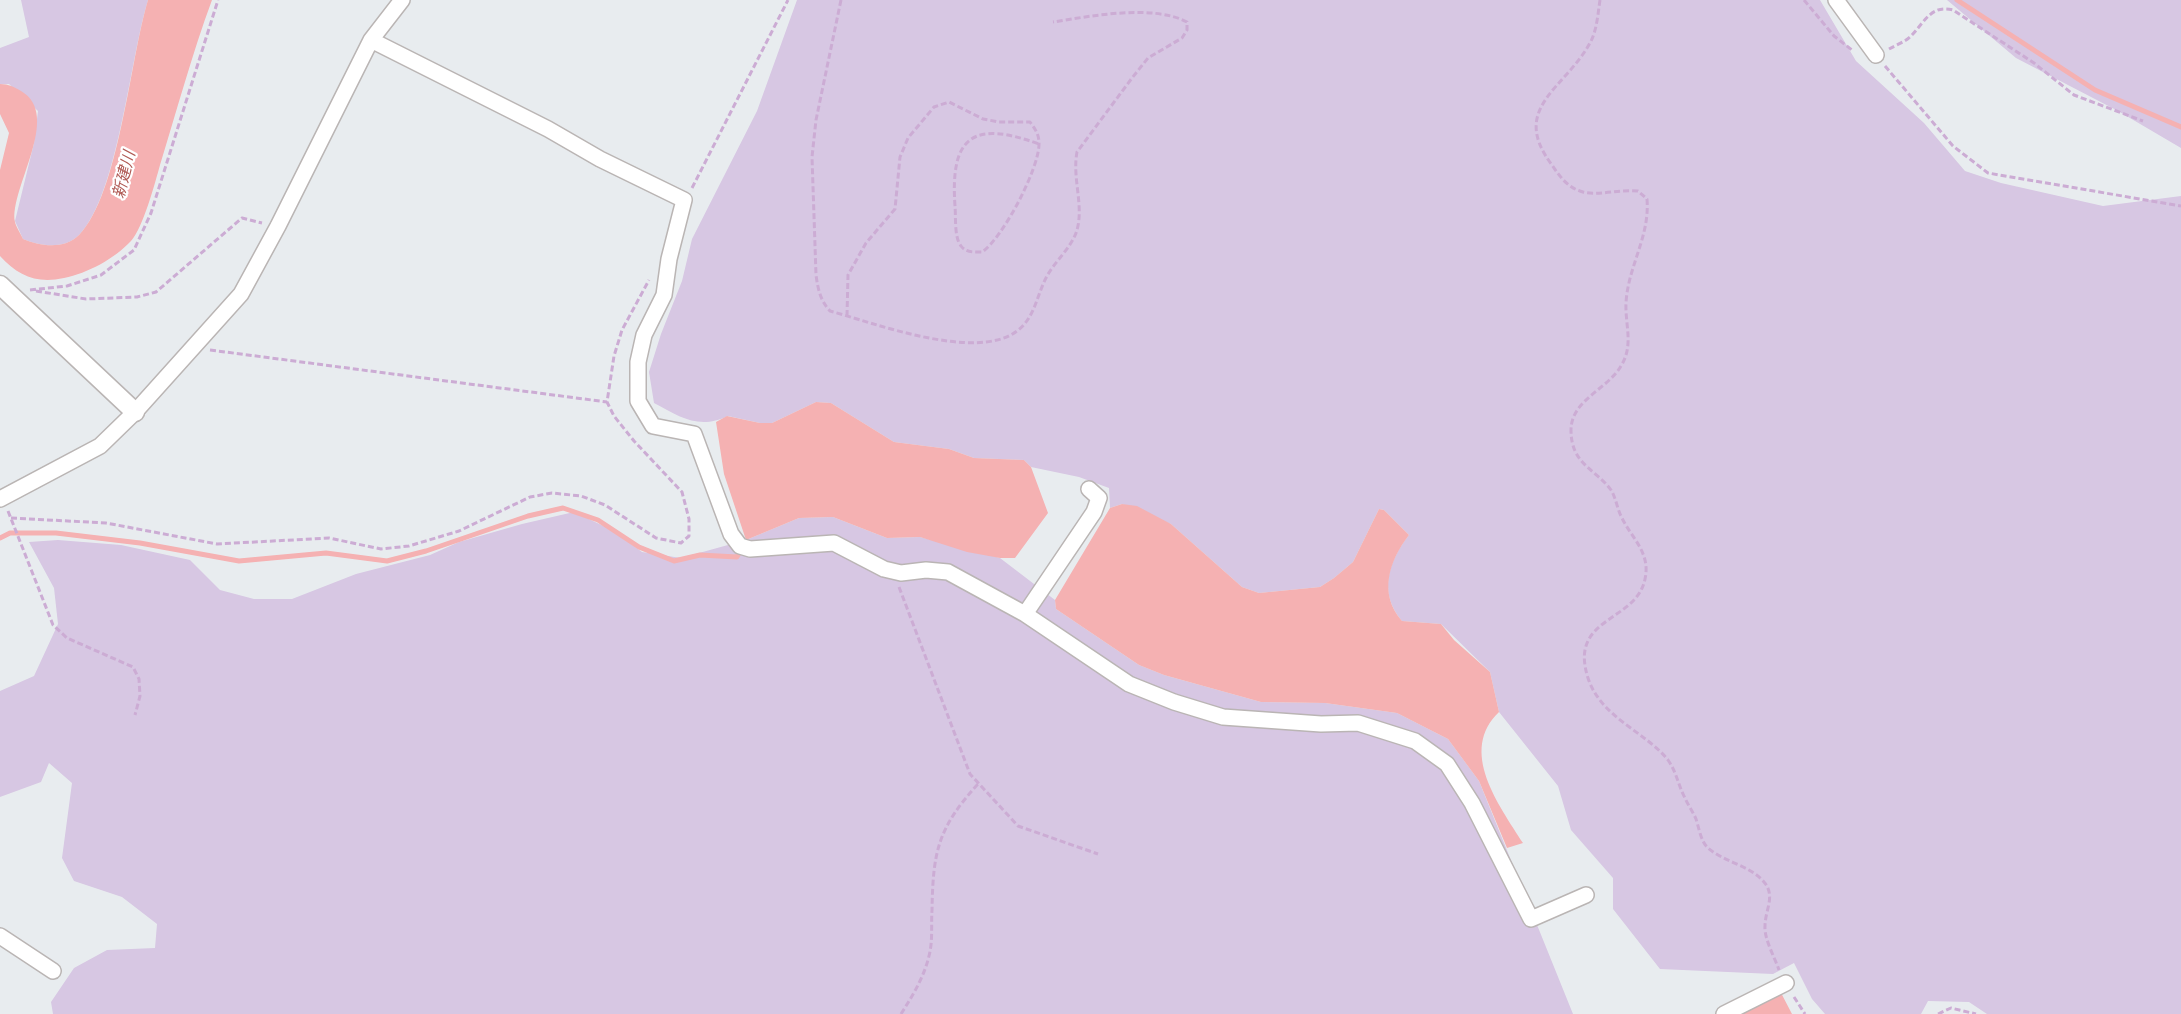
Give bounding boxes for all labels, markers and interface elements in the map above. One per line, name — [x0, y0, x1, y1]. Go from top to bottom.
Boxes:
water label: 新建川 — [110, 149, 140, 201]

